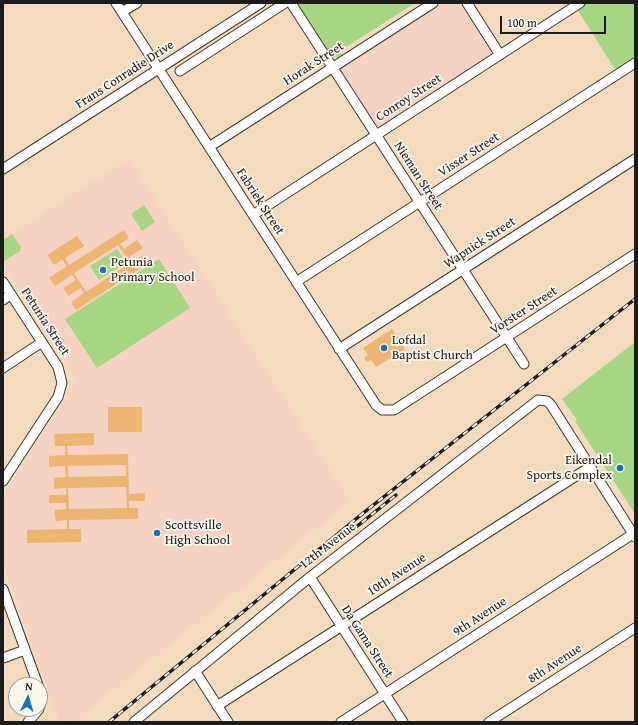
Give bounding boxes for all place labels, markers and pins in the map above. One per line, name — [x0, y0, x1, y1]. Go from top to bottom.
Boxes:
place label: Petunia Primary School — [111, 255, 195, 286]
marker: Petunia Primary School — [98, 265, 108, 275]
place label: Lofdal Baptist Church — [392, 333, 473, 364]
marker: Lofdal Baptist Church — [379, 343, 389, 353]
place label: Eikendal Sports Complex — [527, 453, 612, 484]
marker: Eikendal Sports Complex — [615, 463, 625, 473]
place label: Scottsville High School — [165, 518, 230, 549]
marker: Scottsville High School — [152, 528, 162, 538]

